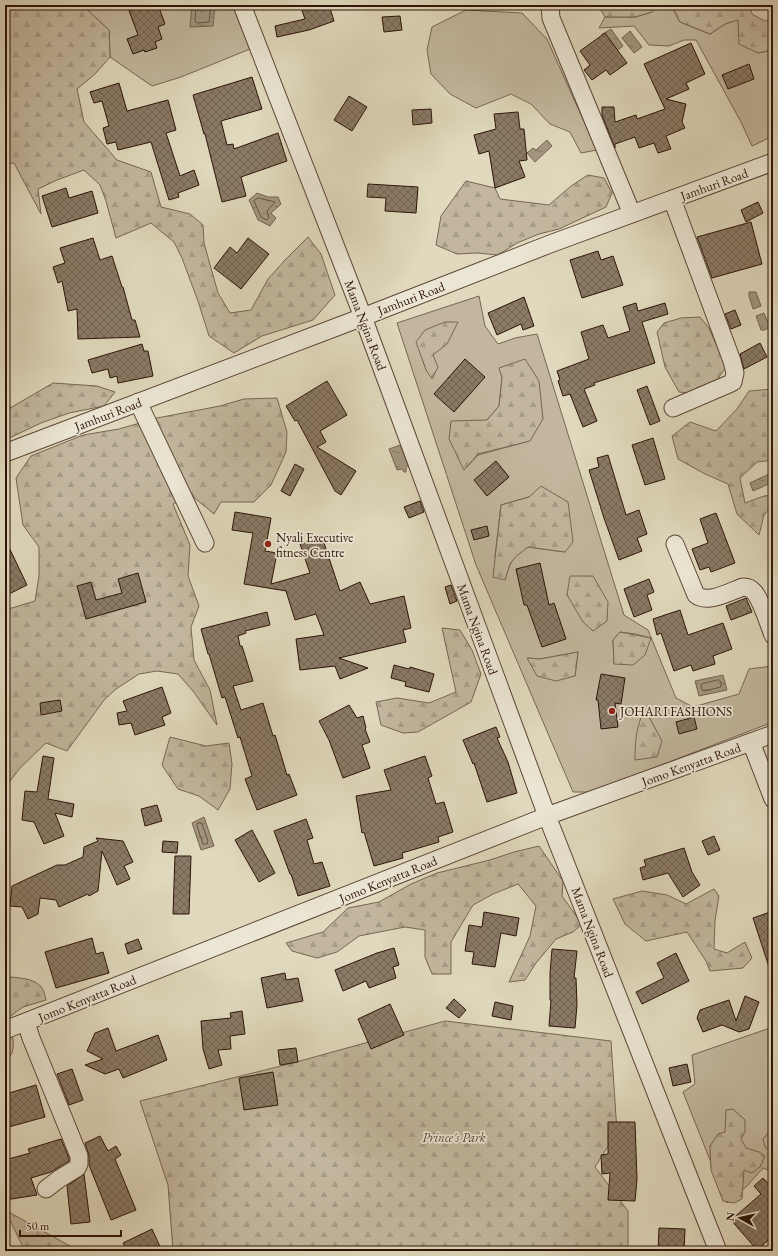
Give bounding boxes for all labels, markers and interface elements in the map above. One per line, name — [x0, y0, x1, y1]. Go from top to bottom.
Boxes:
street label: Jamhuri Road — [677, 164, 751, 205]
street label: Mama Ngina Road — [340, 278, 391, 373]
street label: Jamhuri Road — [374, 278, 448, 319]
street label: Jamhuri Road — [71, 394, 145, 435]
place label: Nyali Executive fitness Centre — [276, 529, 353, 561]
marker: Nyali Executive fitness Centre — [263, 539, 273, 549]
street label: Mama Ngina Road — [453, 581, 502, 677]
place label: JOHARI FASHIONS — [619, 703, 732, 720]
marker: JOHARI FASHIONS — [607, 706, 617, 716]
street label: Jomo Kenyatta Road — [638, 739, 743, 791]
street label: Jomo Kenyatta Road — [336, 852, 440, 907]
street label: Mama Ngina Road — [567, 885, 618, 980]
street label: Jomo Kenyatta Road — [35, 971, 139, 1026]
park label: Prince's Park — [422, 1129, 486, 1146]
north arrow — [720, 1198, 760, 1238]
text: N — [723, 1211, 738, 1222]
scale bar — [20, 1212, 121, 1238]
text: 50 m — [26, 1218, 50, 1234]

